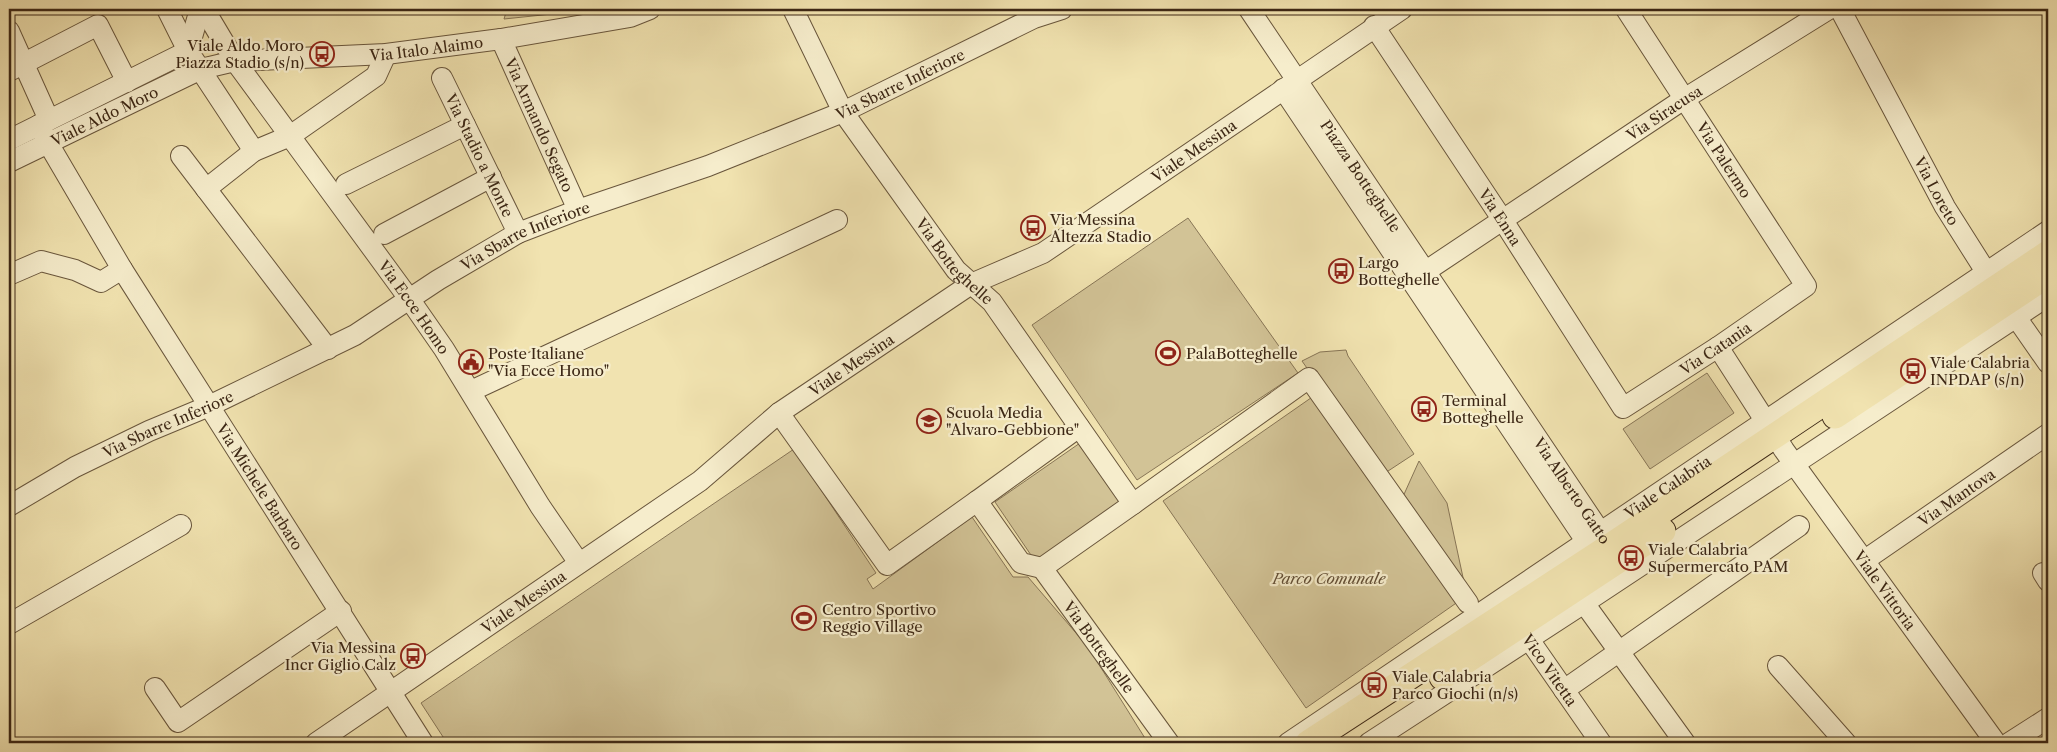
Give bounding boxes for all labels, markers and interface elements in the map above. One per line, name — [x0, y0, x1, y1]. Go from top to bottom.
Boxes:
street label: Via Italo Alaimo — [368, 32, 484, 64]
place label: Viale Aldo Moro Piazza Stadio (s/n) — [176, 36, 304, 72]
bus stop icon: Viale Aldo Moro Piazza Stadio (s/n) — [309, 41, 335, 67]
street label: Via Sbarre Inferiore — [832, 44, 967, 124]
street label: Via Armando Segato — [501, 54, 578, 195]
street label: Via Siracusa — [1622, 81, 1705, 145]
street label: Viale Aldo Moro — [47, 82, 161, 150]
street label: Via Stadio a Monte — [441, 89, 518, 220]
street label: Viale Messina — [1147, 115, 1240, 187]
street label: Piazza Botteghelle — [1317, 116, 1406, 236]
street label: Via Palermo — [1692, 117, 1756, 202]
street label: Via Loreto — [1910, 152, 1963, 229]
street label: Via Enna — [1474, 184, 1526, 249]
street label: Via Sbarre Inferiore — [456, 197, 592, 275]
place label: Via Messina Altezza Stadio — [1049, 210, 1152, 246]
street label: Via Botteghelle — [912, 213, 997, 308]
bus stop icon: Via Messina Altezza Stadio — [1020, 215, 1046, 241]
place label: Largo Botteghelle — [1358, 253, 1440, 289]
street label: Via Ecce Homo — [374, 256, 454, 358]
bus stop icon: Largo Botteghelle — [1328, 258, 1354, 284]
street label: Via Catania — [1675, 318, 1755, 379]
street label: Viale Messina — [804, 329, 897, 400]
sports icon: PalaBotteghelle — [1155, 340, 1181, 366]
place label: Poste Italiane "Via Ecce Homo" — [488, 344, 609, 380]
place label: PalaBotteghelle — [1186, 344, 1298, 363]
public building icon: Poste Italiane "Via Ecce Homo" — [458, 349, 484, 375]
place label: Viale Calabria INPDAP (s/n) — [1929, 353, 2030, 389]
bus stop icon: Viale Calabria INPDAP (s/n) — [1900, 358, 1926, 384]
street label: Via Sbarre Inferiore — [98, 386, 236, 462]
place label: Terminal Botteghelle — [1442, 391, 1524, 427]
bus stop icon: Terminal Botteghelle — [1411, 396, 1437, 422]
place label: Scuola Media "Alvaro-Gebbione" — [946, 403, 1079, 439]
school or university icon: Scuola Media "Alvaro-Gebbione" — [916, 408, 942, 434]
street label: Via Michele Barbaro — [212, 419, 307, 554]
street label: Via Alberto Gatto — [1529, 433, 1615, 547]
street label: Viale Calabria — [1620, 451, 1714, 523]
street label: Via Mantova — [1913, 464, 1999, 531]
place label: Viale Calabria Supermercato PAM — [1647, 540, 1788, 576]
bus stop icon: Viale Calabria Supermercato PAM — [1618, 545, 1644, 571]
street label: Viale Vittoria — [1849, 546, 1920, 633]
street label: Viale Messina — [477, 566, 569, 638]
park label: Parco Comunale — [1271, 569, 1386, 588]
street label: Via Botteghelle — [1059, 596, 1139, 697]
place label: Centro Sportivo Reggio Village — [822, 600, 936, 636]
sports icon: Centro Sportivo Reggio Village — [791, 605, 817, 631]
street label: Vico Vitetta — [1518, 629, 1582, 710]
place label: Via Messina Incr Giglio Calz — [285, 638, 396, 674]
bus stop icon: Via Messina Incr Giglio Calz — [400, 643, 426, 669]
place label: Viale Calabria Parco Giochi (n/s) — [1391, 667, 1518, 703]
bus stop icon: Viale Calabria Parco Giochi (n/s) — [1361, 672, 1387, 698]

